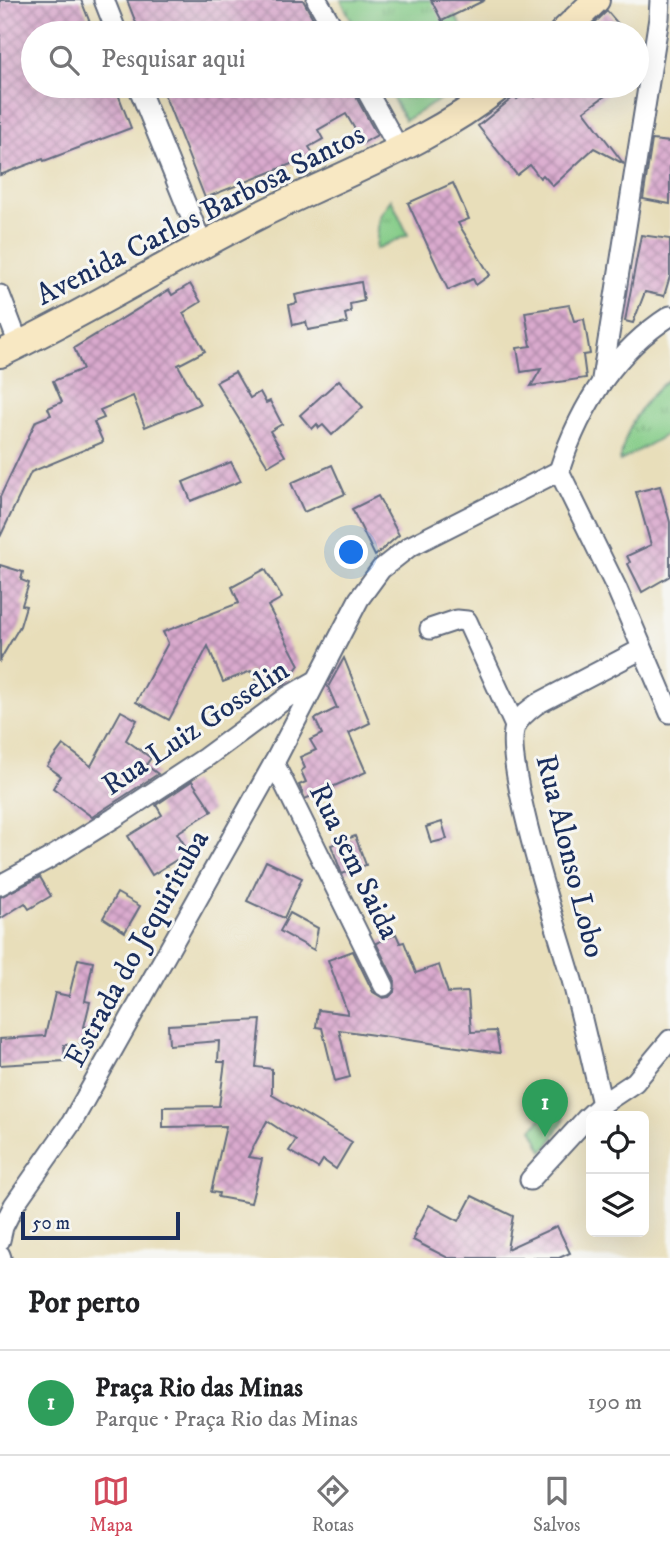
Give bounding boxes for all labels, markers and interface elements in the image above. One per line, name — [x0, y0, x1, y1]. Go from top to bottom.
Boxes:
search box — [21, 21, 649, 98]
icon: search — [45, 41, 83, 79]
text: Pesquisar aqui — [101, 43, 245, 76]
street label: Avenida Carlos Barbosa Santos — [30, 116, 371, 314]
your location — [334, 535, 368, 569]
street label: Rua Luiz Gosselin — [95, 652, 297, 804]
street label: Rua Alonso Lobo — [526, 751, 613, 962]
street label: Rua sem Saida — [300, 778, 407, 946]
street label: Estrada do Jequirituba — [57, 823, 218, 1074]
pin: 1 — [522, 1079, 568, 1137]
map controls — [586, 1111, 649, 1237]
button: locate — [586, 1111, 649, 1174]
button: layers — [586, 1174, 649, 1237]
scale bar — [21, 1209, 180, 1241]
text: 50 m — [32, 1212, 70, 1235]
text: Por perto — [28, 1285, 140, 1322]
text: Praça Rio das Minas — [95, 1372, 303, 1405]
text: 1 — [47, 1388, 55, 1417]
text: 190 m — [588, 1388, 642, 1417]
text: Parque · Praça Rio das Minas — [95, 1405, 358, 1434]
tab: Mapa — [90, 1472, 133, 1537]
tab: Rotas — [312, 1472, 354, 1537]
tab: Salvos — [533, 1472, 580, 1537]

